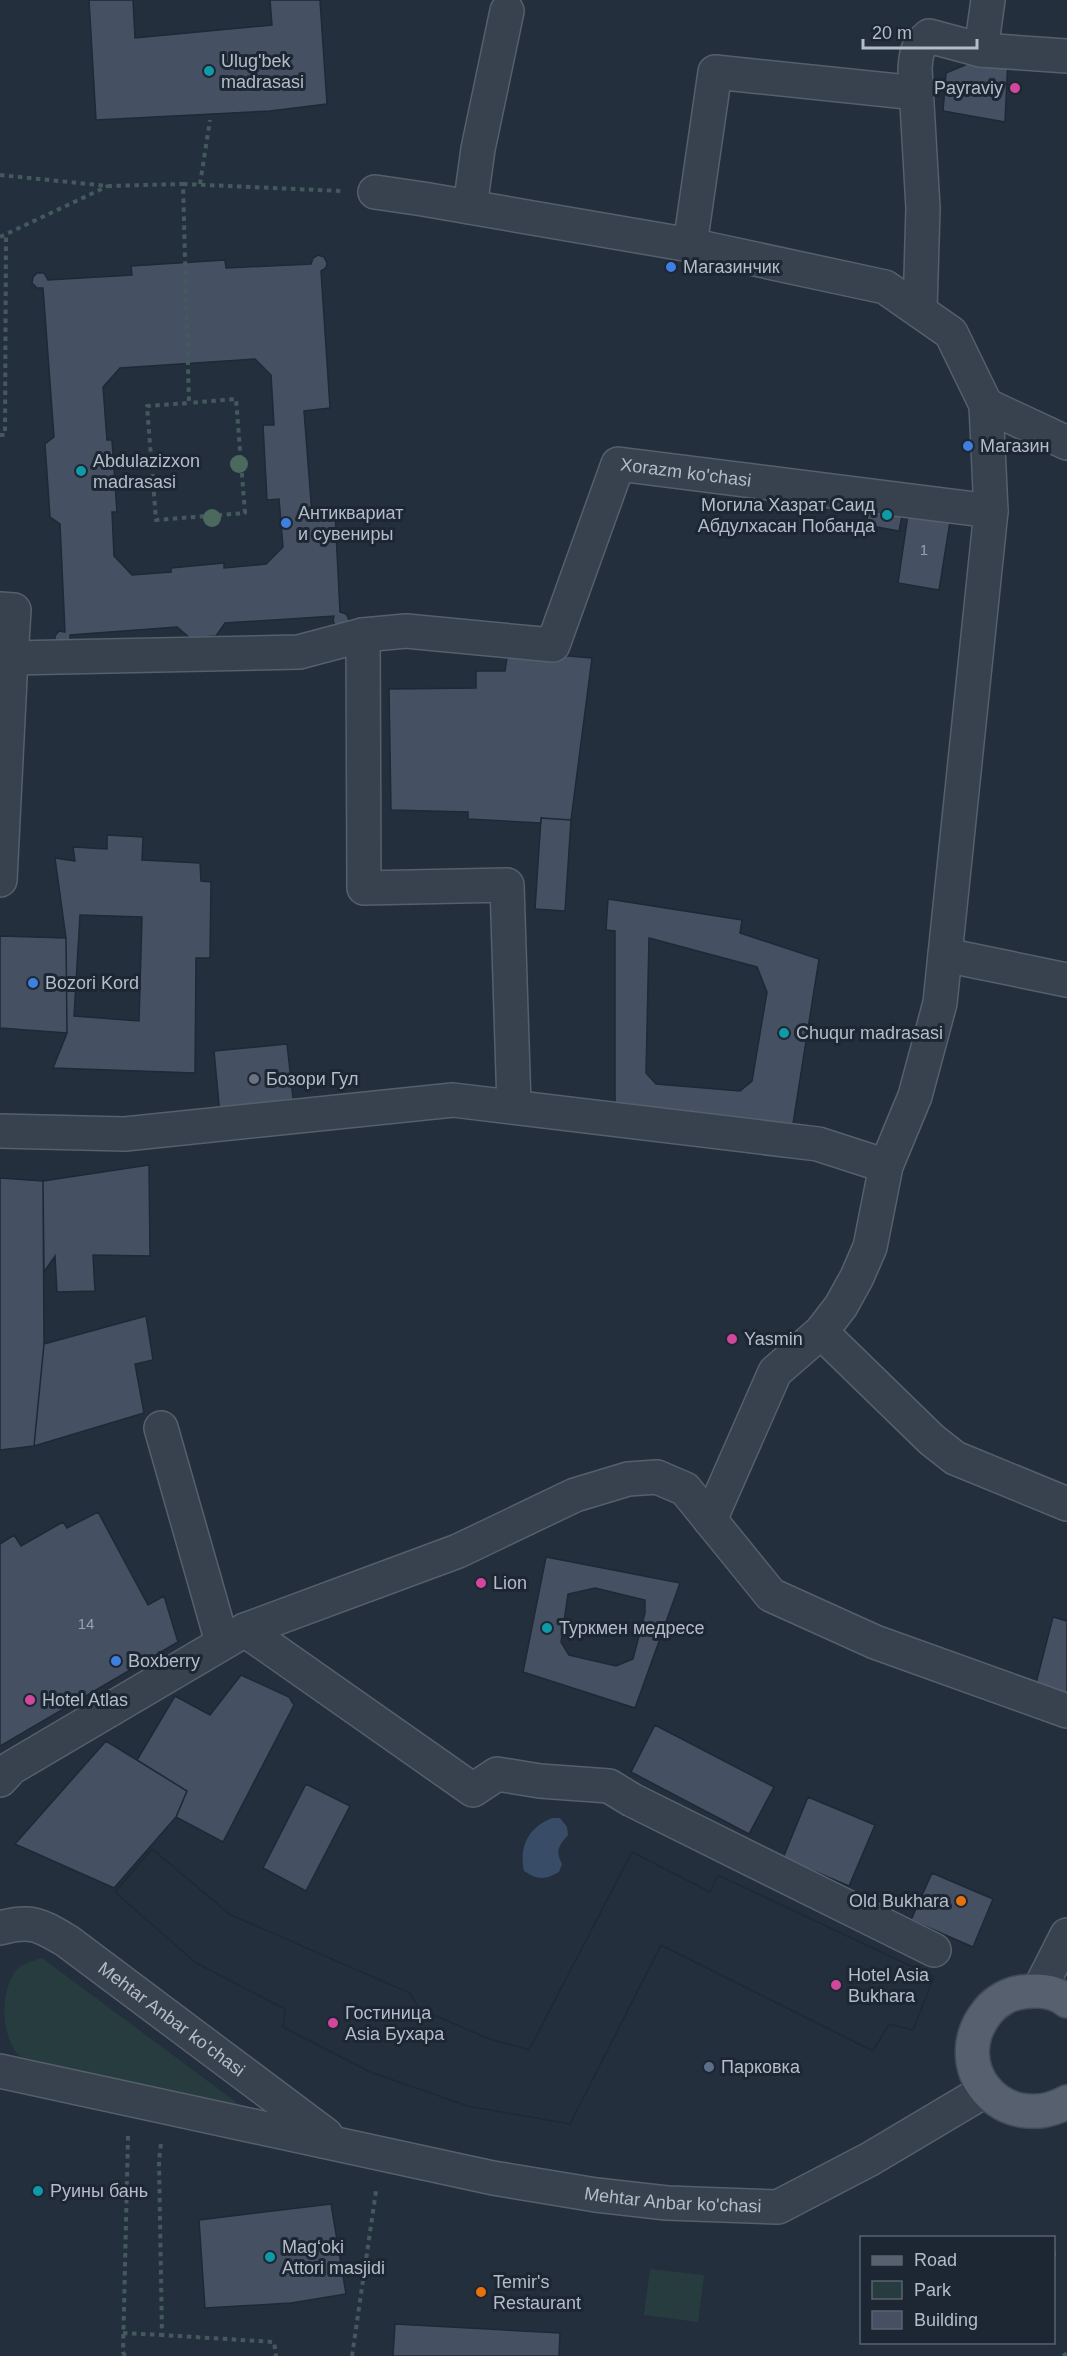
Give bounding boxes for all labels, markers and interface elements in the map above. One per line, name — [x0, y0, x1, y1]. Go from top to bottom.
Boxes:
scale bar — [863, 12, 977, 50]
text: 20 m — [872, 23, 912, 43]
place label: Ulug'bek madrasasi — [221, 51, 304, 92]
marker: Ulug'bek madrasasi — [202, 64, 216, 78]
place label: Payraviy — [934, 78, 1003, 98]
marker: Payraviy — [1008, 81, 1022, 95]
place label: Магазинчик — [683, 257, 780, 277]
marker: Магазинчик — [664, 260, 678, 274]
place label: Магазин — [980, 436, 1049, 456]
marker: Магазин — [961, 439, 975, 453]
place label: Abdulazizxon madrasasi — [93, 451, 200, 492]
street label: Xorazm ko'chasi — [619, 454, 752, 491]
marker: Abdulazizxon madrasasi — [74, 464, 88, 478]
place label: Могила Хазрат Саид Абдулхасан Побанда — [698, 495, 876, 536]
place label: Антиквариат и сувениры — [298, 503, 403, 544]
marker: Могила Хазрат Саид Абдулхасан Побанда — [880, 508, 894, 522]
marker: Антиквариат и сувениры — [279, 516, 293, 530]
house number: 1 — [920, 541, 928, 558]
place label: Bozori Kord — [45, 973, 139, 993]
marker: Bozori Kord — [26, 976, 40, 990]
place label: Chuqur madrasasi — [796, 1023, 943, 1043]
marker: Chuqur madrasasi — [777, 1026, 791, 1040]
place label: Бозори Гул — [266, 1069, 358, 1089]
marker: Бозори Гул — [247, 1072, 261, 1086]
place label: Yasmin — [744, 1329, 803, 1349]
marker: Yasmin — [725, 1332, 739, 1346]
place label: Lion — [493, 1573, 527, 1593]
marker: Lion — [474, 1576, 488, 1590]
house number: 14 — [78, 1615, 94, 1632]
place label: Туркмен медресе — [559, 1618, 705, 1638]
marker: Туркмен медресе — [540, 1621, 554, 1635]
place label: Boxberry — [128, 1651, 200, 1671]
marker: Boxberry — [109, 1654, 123, 1668]
place label: Hotel Atlas — [42, 1690, 128, 1710]
marker: Hotel Atlas — [23, 1693, 37, 1707]
place label: Old Bukhara — [849, 1891, 950, 1911]
marker: Old Bukhara — [954, 1894, 968, 1908]
street label: Mehtar Anbar ko'chasi — [94, 1958, 249, 2081]
place label: Hotel Asia Bukhara — [848, 1965, 930, 2006]
marker: Hotel Asia Bukhara — [829, 1978, 843, 1992]
place label: Гостиница Asia Бухара — [345, 2003, 445, 2044]
marker: Гостиница Asia Бухара — [326, 2016, 340, 2030]
place label: Парковка — [721, 2057, 801, 2077]
marker: Парковка — [702, 2060, 716, 2074]
place label: Руины бань — [50, 2181, 148, 2201]
street label: Mehtar Anbar ko'chasi — [583, 2183, 762, 2216]
marker: Руины бань — [31, 2184, 45, 2198]
legend — [860, 2236, 1055, 2344]
place label: Magʻoki Attori masjidi — [282, 2237, 385, 2278]
marker: Magʻoki Attori masjidi — [263, 2250, 277, 2264]
text: Road — [914, 2250, 957, 2270]
place label: Temir's Restaurant — [493, 2272, 581, 2313]
text: Park — [914, 2280, 952, 2300]
marker: Temir's Restaurant — [474, 2285, 488, 2299]
text: Building — [914, 2310, 978, 2330]

